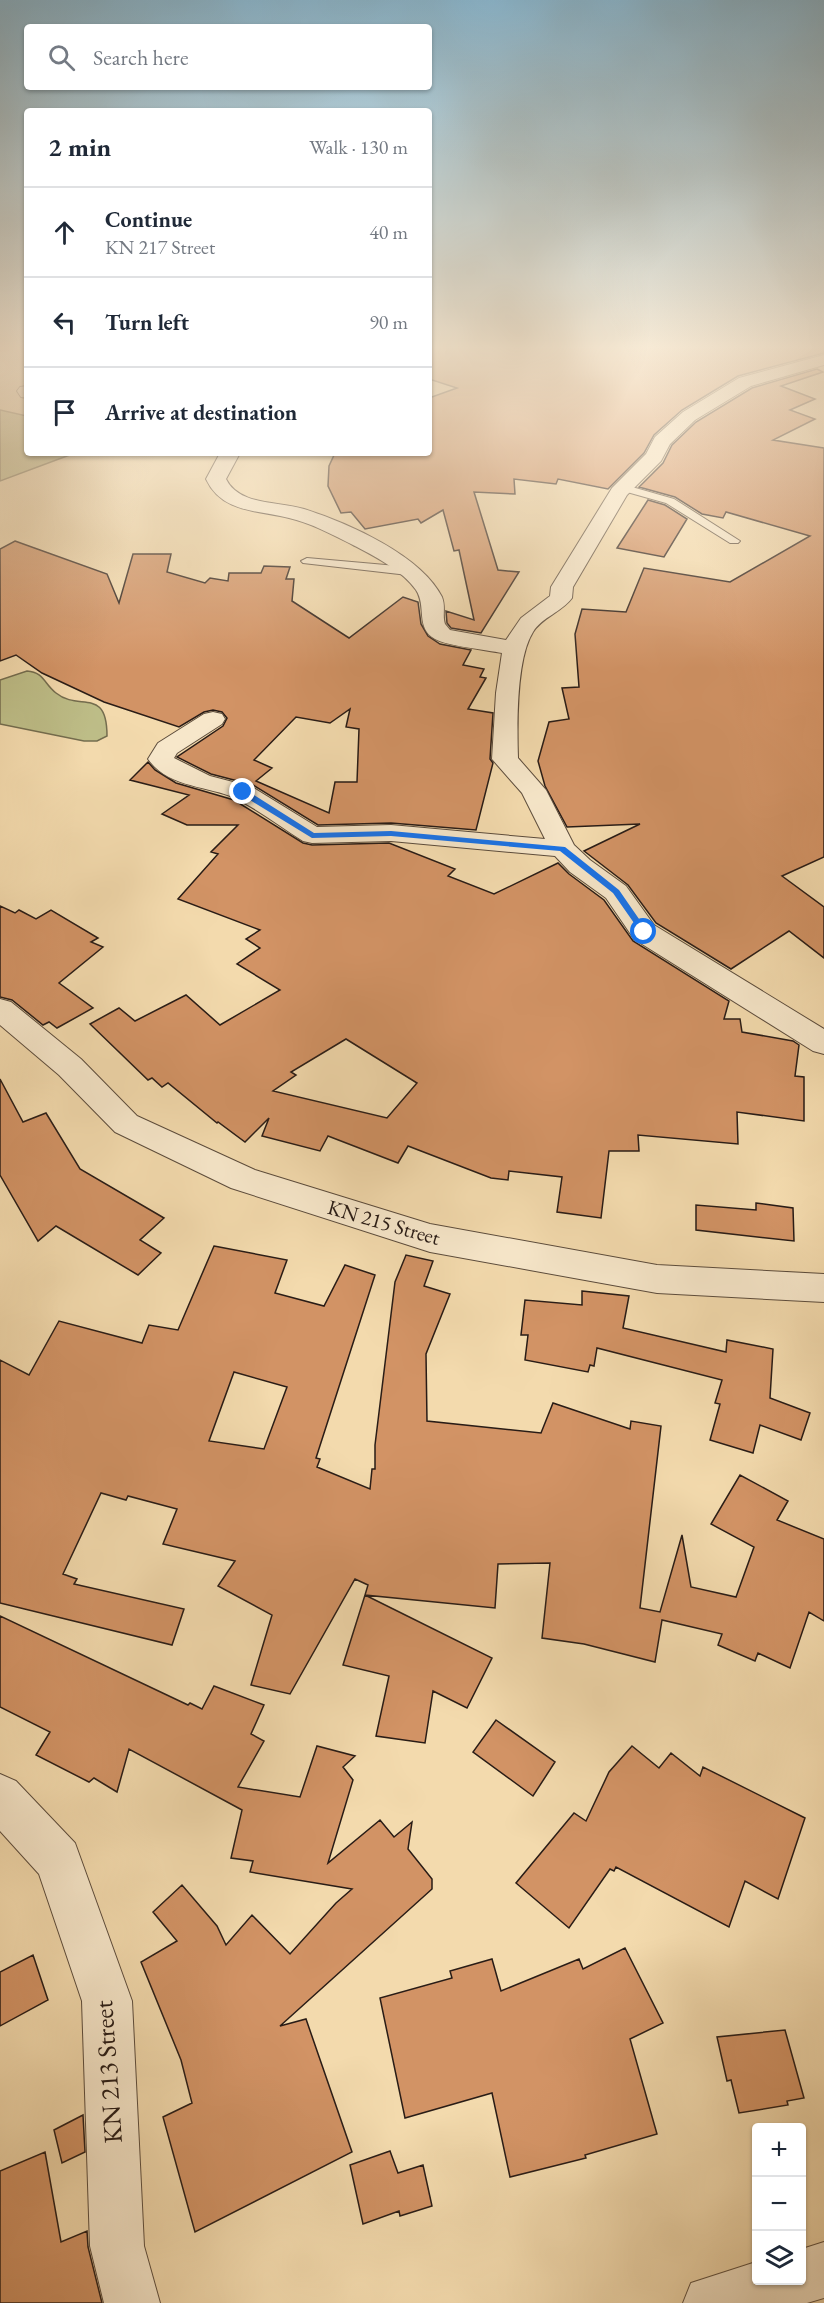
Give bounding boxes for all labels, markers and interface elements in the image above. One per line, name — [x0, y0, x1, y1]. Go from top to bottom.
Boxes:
search box — [24, 24, 432, 90]
icon: search — [45, 41, 78, 74]
text: Search here — [93, 43, 188, 72]
text: 2 min — [48, 130, 111, 164]
text: Walk · 130 m — [309, 134, 408, 160]
text: Continue — [105, 205, 192, 234]
icon: ahead — [48, 216, 81, 249]
text: 40 m — [369, 219, 408, 245]
text: KN 217 Street — [105, 234, 215, 260]
icon: left — [48, 306, 81, 339]
text: Turn left — [105, 308, 189, 337]
text: 90 m — [369, 309, 408, 335]
icon: arrive — [48, 396, 81, 429]
text: Arrive at destination — [105, 398, 297, 427]
route end — [229, 778, 255, 804]
route start — [630, 918, 656, 944]
street label: KN 215 Street — [325, 1193, 444, 1251]
street label: KN 213 Street — [86, 1999, 130, 2145]
map controls — [752, 2123, 806, 2285]
button: + — [752, 2123, 806, 2177]
button: − — [752, 2177, 806, 2231]
button: layers — [752, 2231, 806, 2285]

